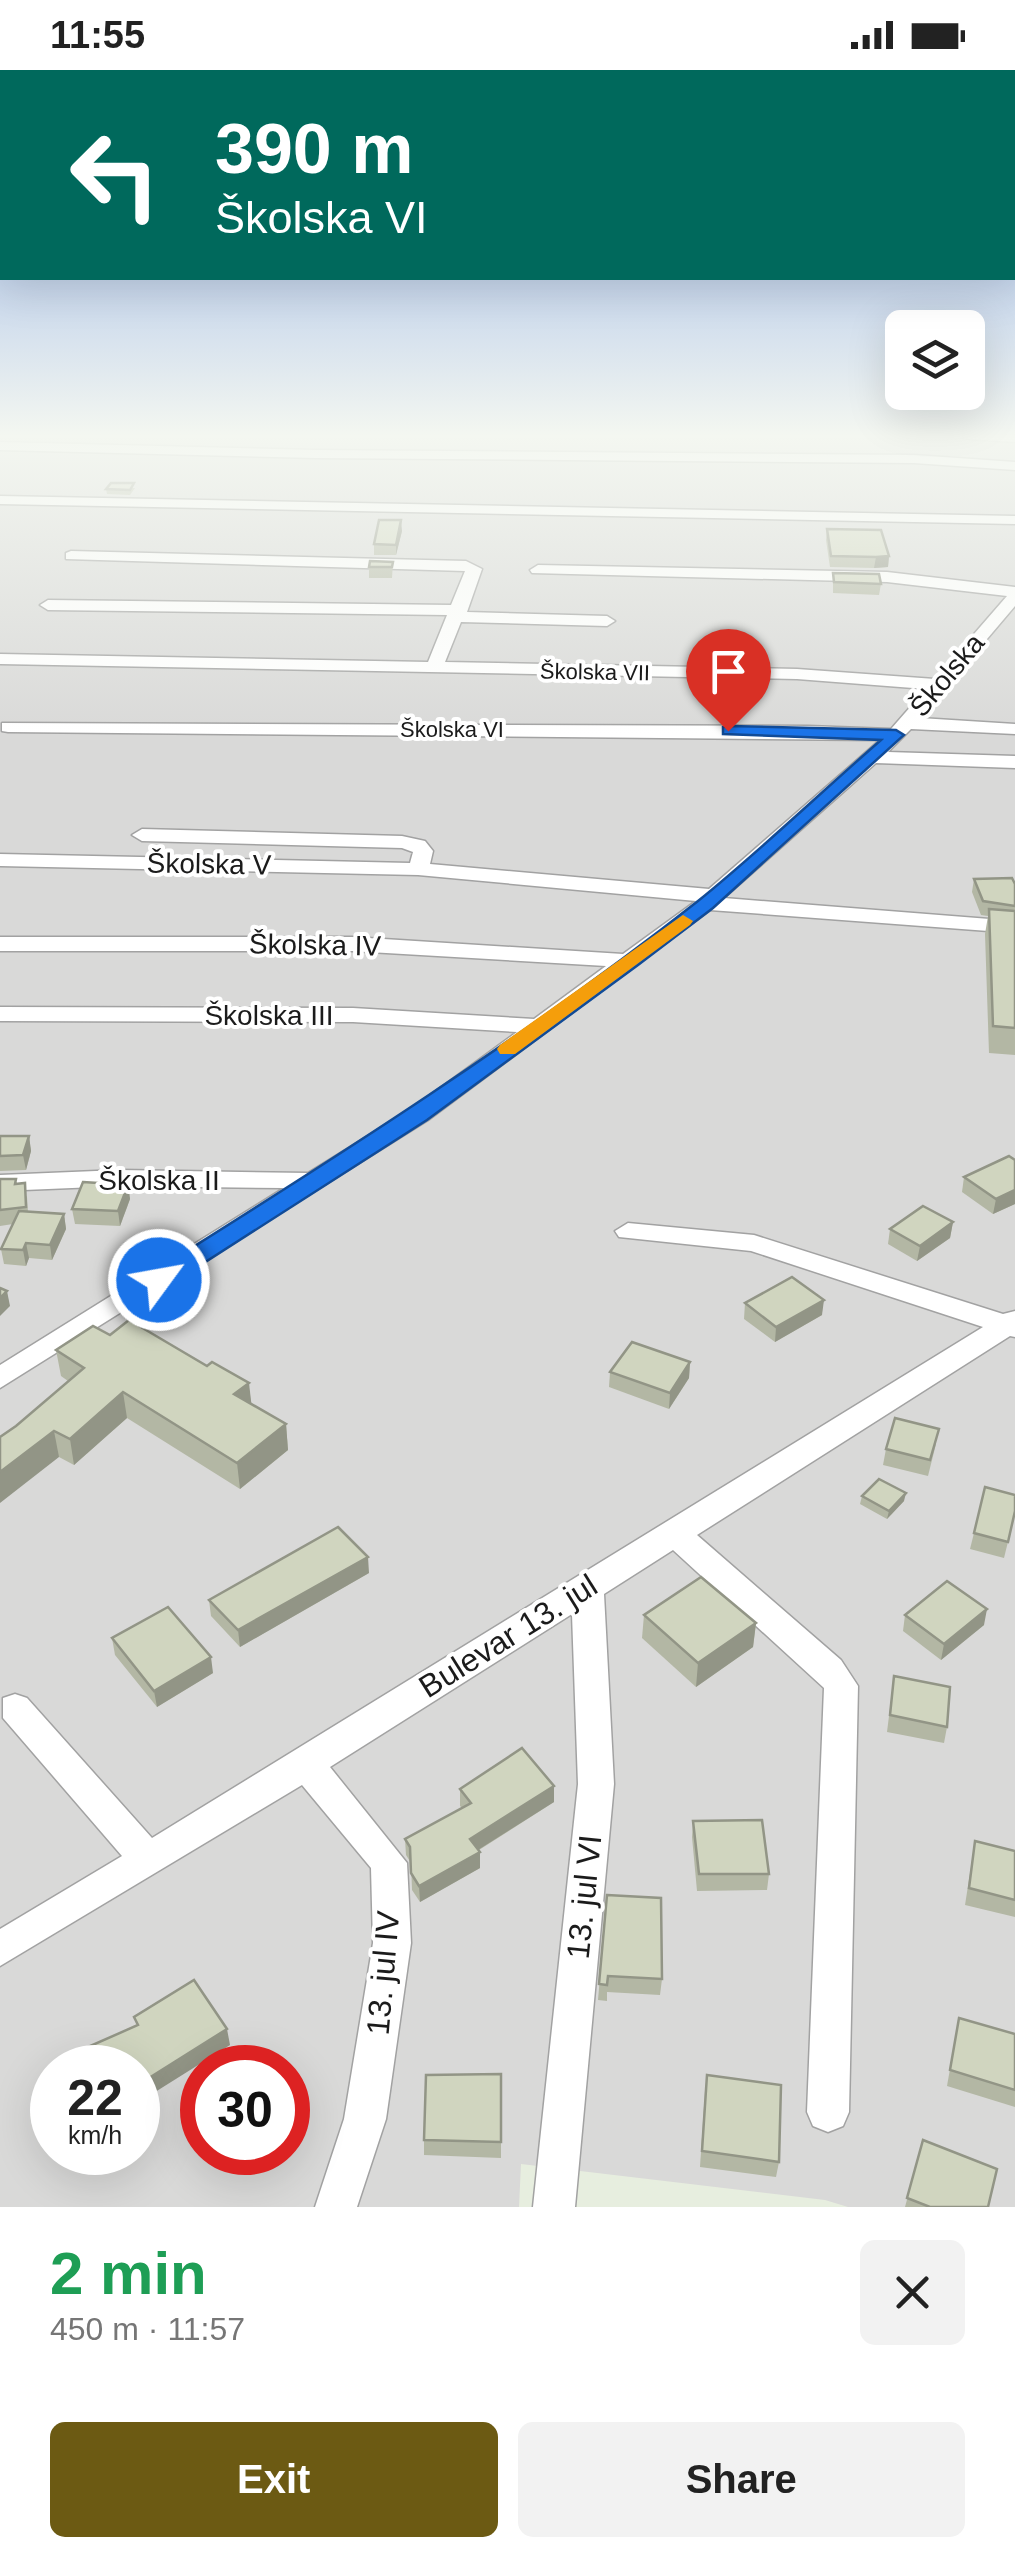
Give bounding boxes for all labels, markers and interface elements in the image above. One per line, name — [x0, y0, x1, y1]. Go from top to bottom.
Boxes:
text: 11:55 — [50, 14, 145, 56]
icon: left — [50, 110, 180, 240]
text: 390 m — [215, 110, 413, 188]
text: Školska VI — [215, 192, 428, 243]
map controls — [885, 310, 985, 410]
button: layers — [885, 310, 985, 410]
street label: Školska — [904, 627, 991, 723]
pin — [686, 629, 771, 732]
icon: arrive — [701, 644, 756, 699]
street label: Školska VII — [540, 659, 650, 685]
street label: Školska VI — [400, 717, 504, 742]
street label: Školska V — [146, 847, 272, 881]
street label: Školska IV — [249, 928, 382, 962]
street label: Školska III — [204, 1000, 334, 1031]
street label: Školska II — [98, 1165, 220, 1196]
position arrow — [107, 1228, 211, 1332]
street label: Bulevar 13. jul — [412, 1567, 604, 1705]
street label: 13. jul VI — [560, 1833, 608, 1961]
street label: 13. jul IV — [360, 1909, 406, 2037]
speed limit sign: 30 — [180, 2045, 310, 2175]
text: 22 — [67, 2070, 123, 2126]
text: km/h — [68, 2121, 122, 2149]
text: 2 min — [50, 2240, 207, 2307]
button: close — [860, 2240, 965, 2345]
text: 450 m · 11:57 — [50, 2311, 245, 2347]
button: Exit — [50, 2422, 498, 2537]
button: Share — [518, 2422, 965, 2537]

